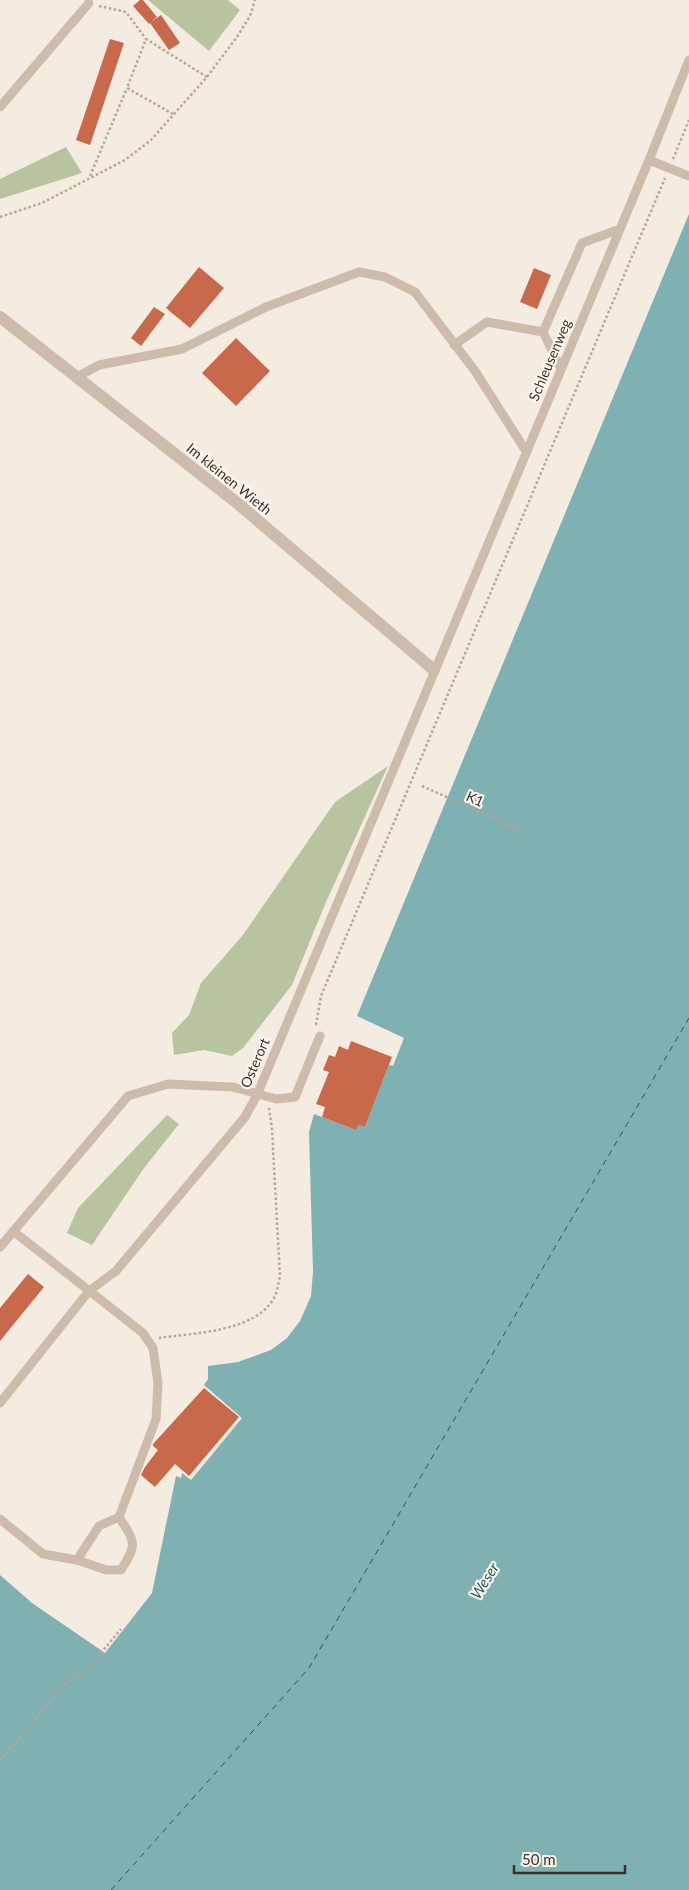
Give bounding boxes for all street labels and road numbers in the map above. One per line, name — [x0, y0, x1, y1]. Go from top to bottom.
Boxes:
street label: Schleusenweg — [525, 316, 574, 403]
street label: Im kleinen Wieth — [183, 439, 275, 518]
street label: K1 — [464, 787, 487, 810]
street label: Osterort — [236, 1035, 273, 1090]

